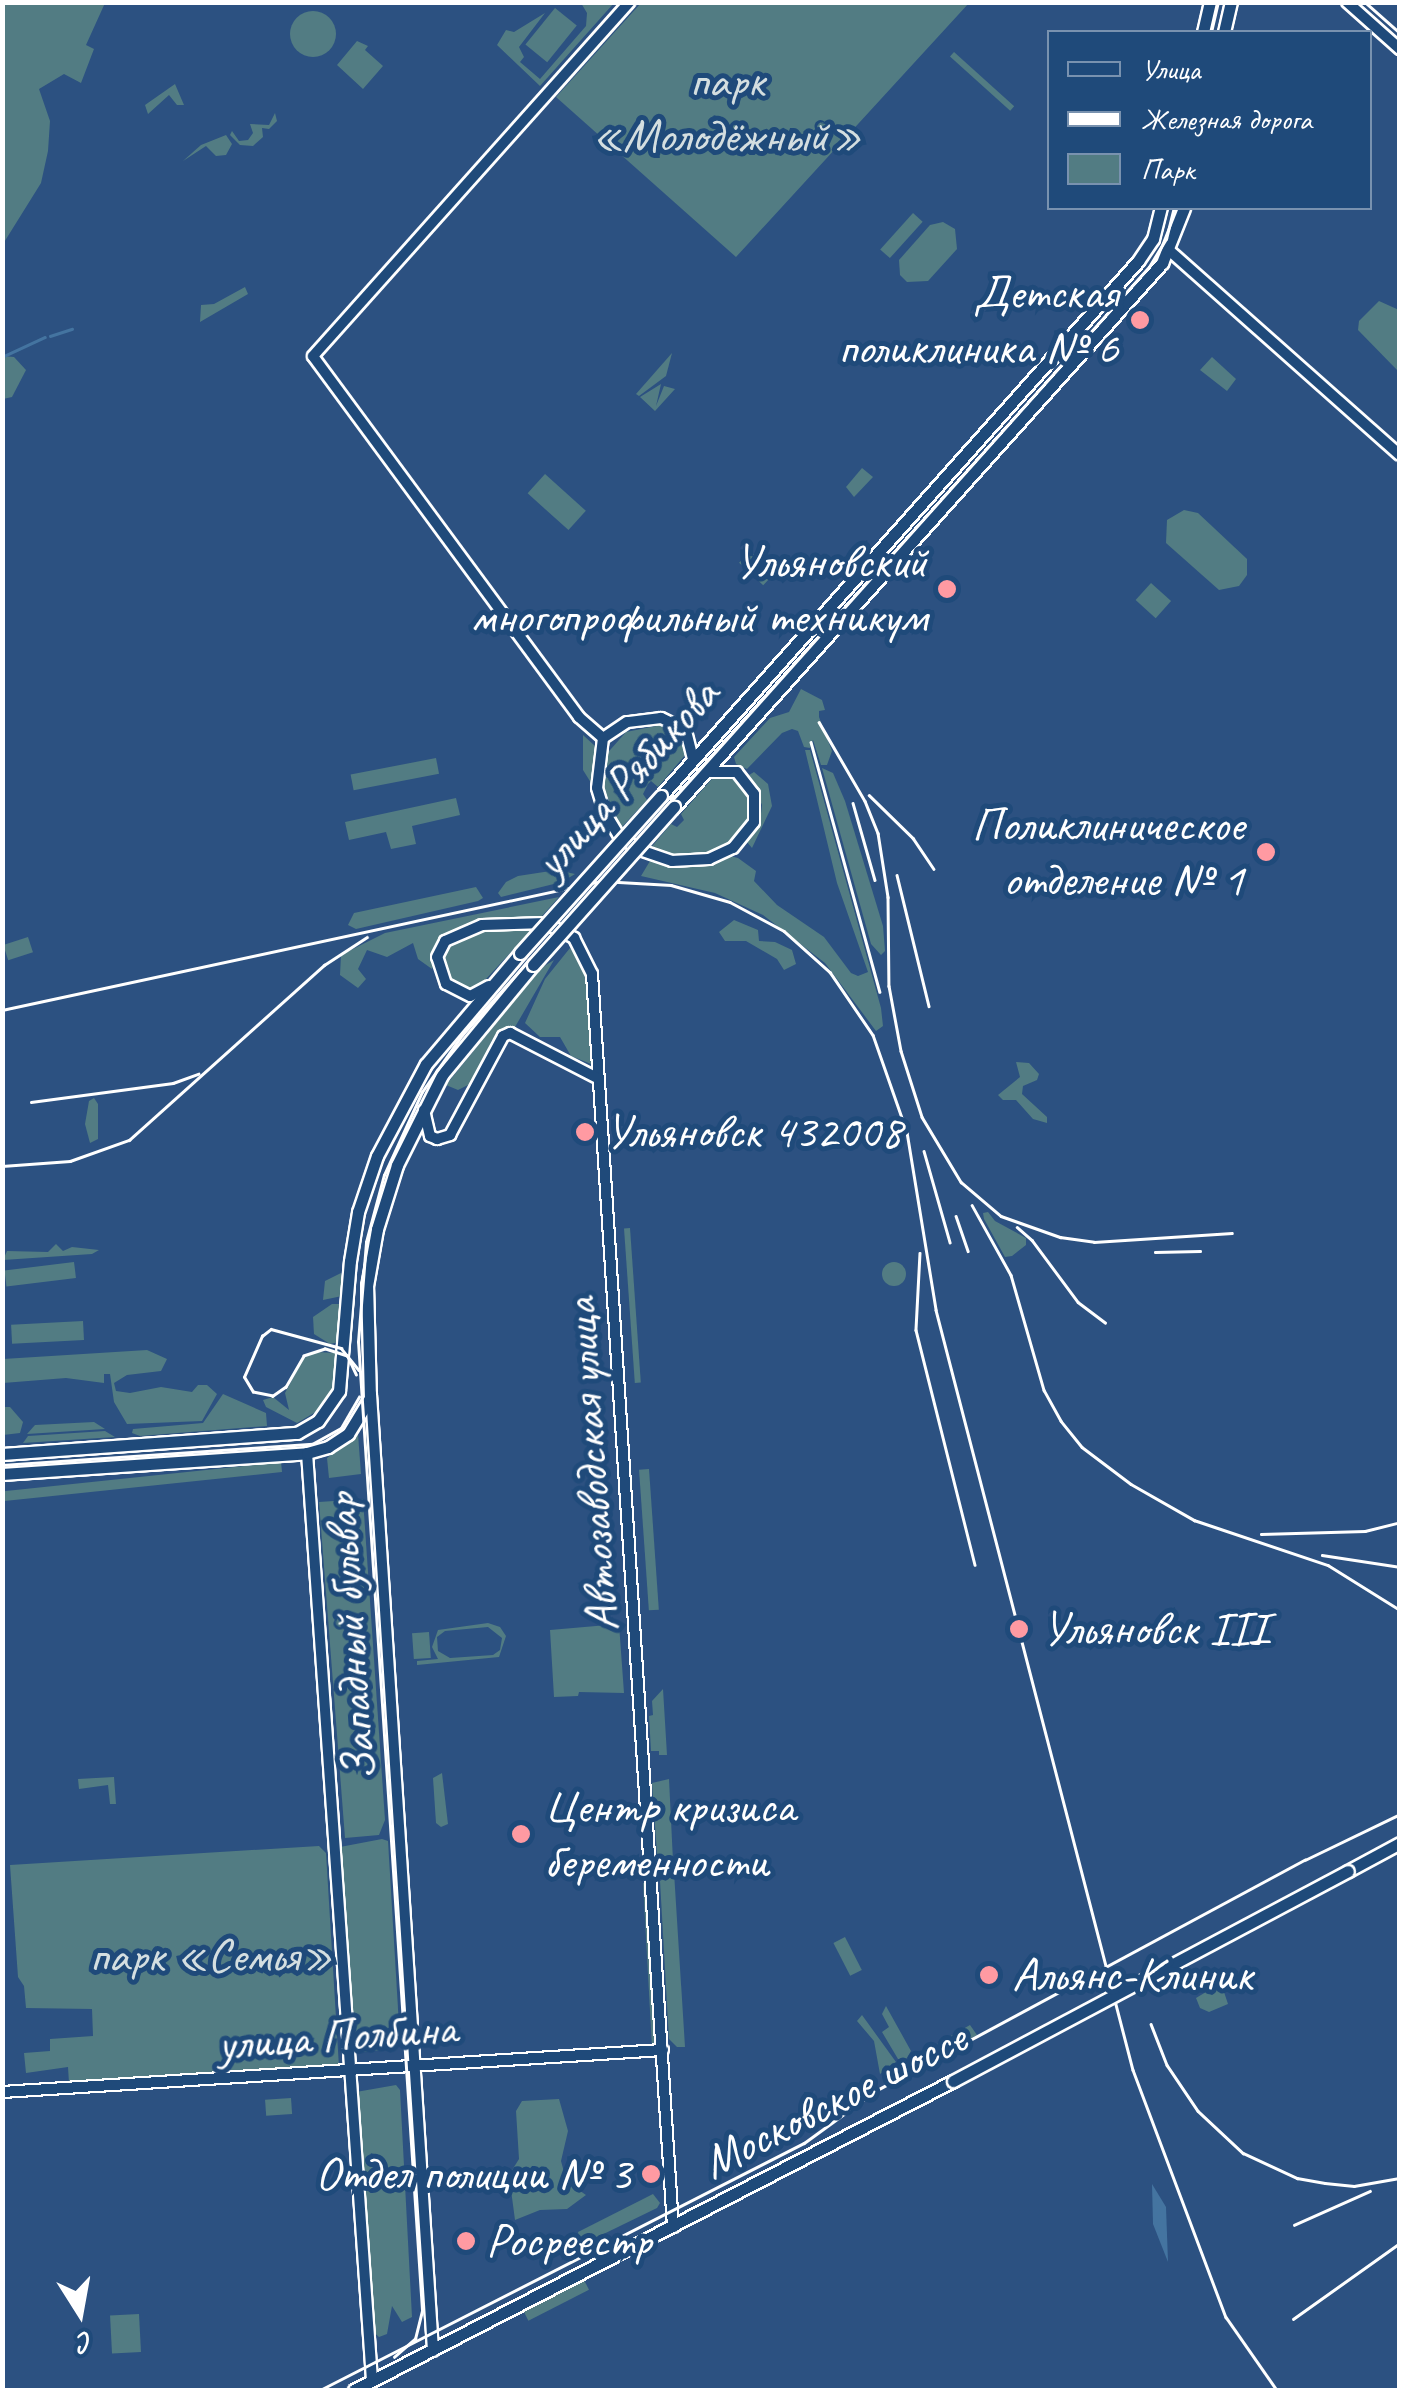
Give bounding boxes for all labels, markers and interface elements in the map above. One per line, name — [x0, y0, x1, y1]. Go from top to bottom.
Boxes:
legend — [1047, 30, 1372, 210]
text: Улица — [1141, 50, 1200, 88]
park label: парк «Молодёжный» — [592, 51, 862, 164]
text: Железная дорога — [1141, 100, 1312, 138]
text: Парк — [1141, 150, 1195, 188]
place label: Детская поликлиника № 6 — [838, 263, 1118, 376]
marker: Детская поликлиника № 6 — [1127, 307, 1153, 333]
place label: Ульяновский многопрофильный техникум — [470, 532, 927, 645]
marker: Ульяновский многопрофильный техникум — [936, 578, 958, 600]
street label: улица Рябикова — [521, 666, 731, 890]
place label: Поликлиническое отделение № 1 — [972, 795, 1244, 908]
marker: Поликлиническое отделение № 1 — [1253, 839, 1279, 865]
place label: Ульяновск 432008 — [605, 1103, 902, 1161]
marker: Ульяновск 432008 — [574, 1121, 596, 1143]
street label: Автозаводская улица — [550, 1294, 632, 1636]
street label: Западный бульвар — [311, 1491, 389, 1783]
place label: Ульяновск III — [1042, 1600, 1268, 1658]
marker: Ульяновск III — [1006, 1616, 1032, 1642]
place label: Центр кризиса беременности — [544, 1777, 795, 1890]
marker: Центр кризиса беременности — [508, 1821, 534, 1847]
park label: парк «Семья» — [89, 1927, 333, 1985]
place label: Альянс-Клиник — [1012, 1946, 1253, 2004]
marker: Альянс-Клиник — [976, 1962, 1002, 1988]
street label: улица Полбина — [215, 1999, 459, 2073]
street label: Московское шоссе — [691, 2008, 977, 2192]
place label: Отдел полиции № 3 — [315, 2145, 631, 2203]
marker: Отдел полиции № 3 — [640, 2163, 662, 2185]
place label: Росреестр — [486, 2212, 651, 2270]
marker: Росреестр — [455, 2230, 477, 2252]
north arrow — [30, 2263, 130, 2363]
text: С — [76, 2324, 96, 2361]

